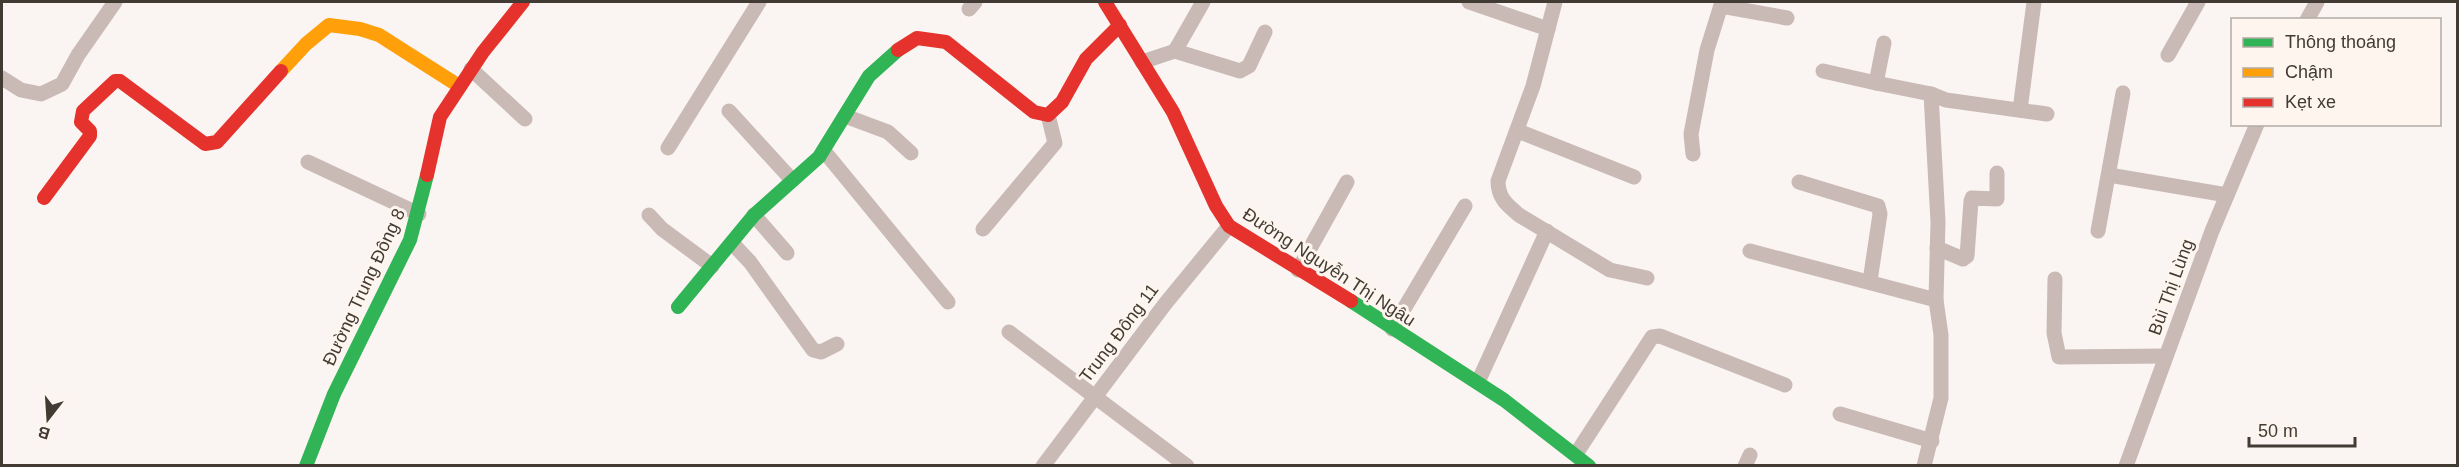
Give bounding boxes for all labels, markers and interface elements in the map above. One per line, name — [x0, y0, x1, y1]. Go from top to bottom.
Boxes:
legend — [2231, 18, 2441, 126]
text: Thông thoáng — [2285, 32, 2396, 52]
text: Chậm — [2285, 62, 2333, 82]
text: Kẹt xe — [2285, 92, 2336, 112]
street label: Đường Nguyễn Thị Ngâu — [1239, 203, 1420, 330]
street label: Đường Trung Đông 8 — [319, 205, 409, 369]
street label: Bùi Thị Lùng — [2144, 236, 2198, 338]
street label: Trung Đông 11 — [1075, 280, 1163, 386]
north arrow — [18, 389, 78, 449]
scale bar — [2249, 410, 2356, 448]
text: 50 m — [2258, 421, 2298, 441]
text: B — [36, 423, 52, 443]

